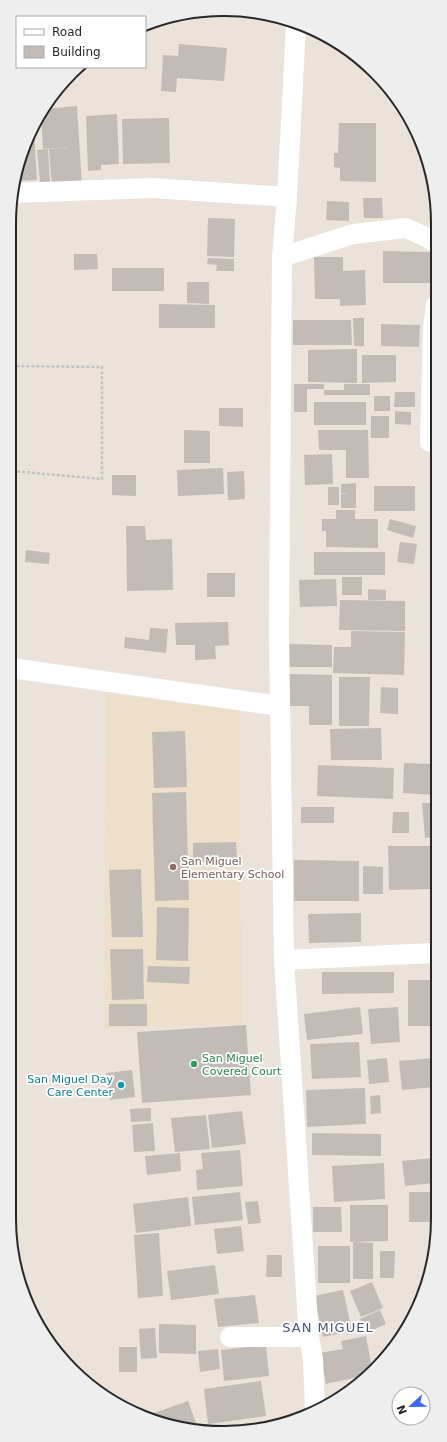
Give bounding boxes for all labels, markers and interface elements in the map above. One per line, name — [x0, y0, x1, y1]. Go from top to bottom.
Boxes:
legend — [16, 16, 146, 68]
text: Road — [52, 25, 82, 39]
text: Building — [52, 45, 101, 59]
place label: San Miguel Elementary School — [181, 855, 284, 881]
marker: San Miguel Elementary School — [168, 862, 178, 872]
place label: San Miguel Covered Court — [202, 1052, 282, 1078]
marker: San Miguel Covered Court — [189, 1059, 199, 1069]
place label: San Miguel Day Care Center — [27, 1073, 113, 1099]
marker: San Miguel Day Care Center — [116, 1080, 126, 1090]
district label: SAN MIGUEL — [282, 1320, 374, 1335]
north arrow — [391, 1386, 431, 1426]
text: N — [394, 1403, 410, 1416]

